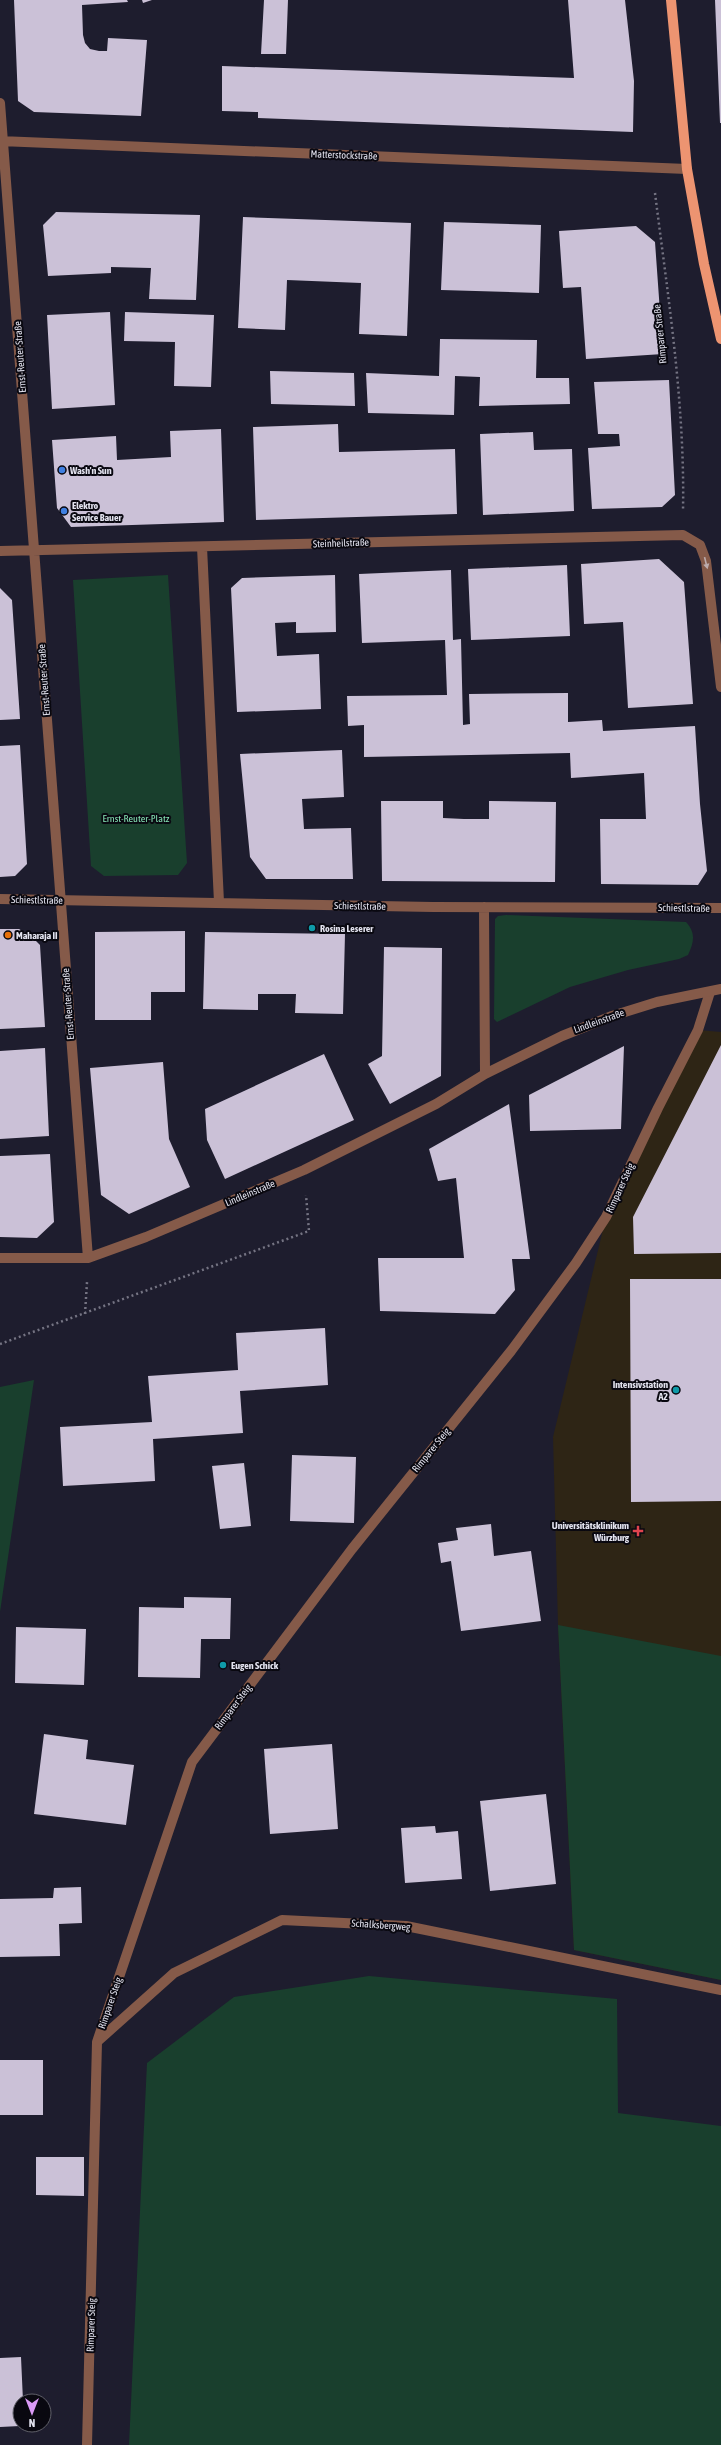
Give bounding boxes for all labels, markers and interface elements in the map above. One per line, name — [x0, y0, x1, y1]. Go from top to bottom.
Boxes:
street label: Matterstockstraße — [310, 148, 378, 162]
street label: Rimparer Straße — [651, 303, 669, 364]
street label: Ernst-Reuter-Straße — [12, 320, 28, 393]
marker: Wash'n Sun — [57, 465, 67, 475]
place label: Wash'n Sun — [69, 465, 112, 476]
place label: Elektro Service Bauer — [72, 500, 122, 523]
marker: Elektro Service Bauer — [59, 506, 69, 516]
street label: Steinheilstraße — [313, 537, 370, 549]
one-way arrow — [703, 558, 709, 570]
street label: Ernst-Reuter-Straße — [36, 643, 52, 716]
park label: Ernst-Reuter-Platz — [103, 813, 170, 824]
street label: Schiestlstraße — [11, 894, 63, 906]
street label: Schiestlstraße — [334, 900, 386, 912]
street label: Schiestlstraße — [658, 902, 710, 914]
marker: Rosina Leserer — [307, 923, 317, 933]
place label: Rosina Leserer — [320, 923, 374, 934]
marker: Maharaja II — [3, 930, 13, 940]
place label: Maharaja II — [16, 930, 58, 941]
street label: Ernst-Reuter-Straße — [60, 967, 76, 1040]
street label: Lindleinstraße — [572, 1007, 626, 1035]
street label: Rimparer Steig — [604, 1161, 637, 1215]
street label: Lindleinstraße — [223, 1177, 277, 1208]
place label: Intensivstation A2 — [613, 1379, 668, 1402]
marker: Intensivstation A2 — [671, 1385, 681, 1395]
street label: Rimparer Steig — [410, 1425, 453, 1474]
place label: Universitätsklinikum Würzburg — [552, 1520, 630, 1543]
marker: Universitätsklinikum Würzburg — [632, 1525, 644, 1537]
marker: Eugen Schick — [218, 1660, 228, 1670]
place label: Eugen Schick — [231, 1660, 279, 1671]
street label: Rimparer Steig — [212, 1682, 254, 1732]
street label: Schalksbergweg — [351, 1917, 411, 1933]
street label: Rimparer Steig — [96, 1975, 124, 2030]
street label: Rimparer Steig — [85, 2297, 97, 2352]
north arrow — [12, 2393, 52, 2433]
text: N — [29, 2417, 35, 2429]

